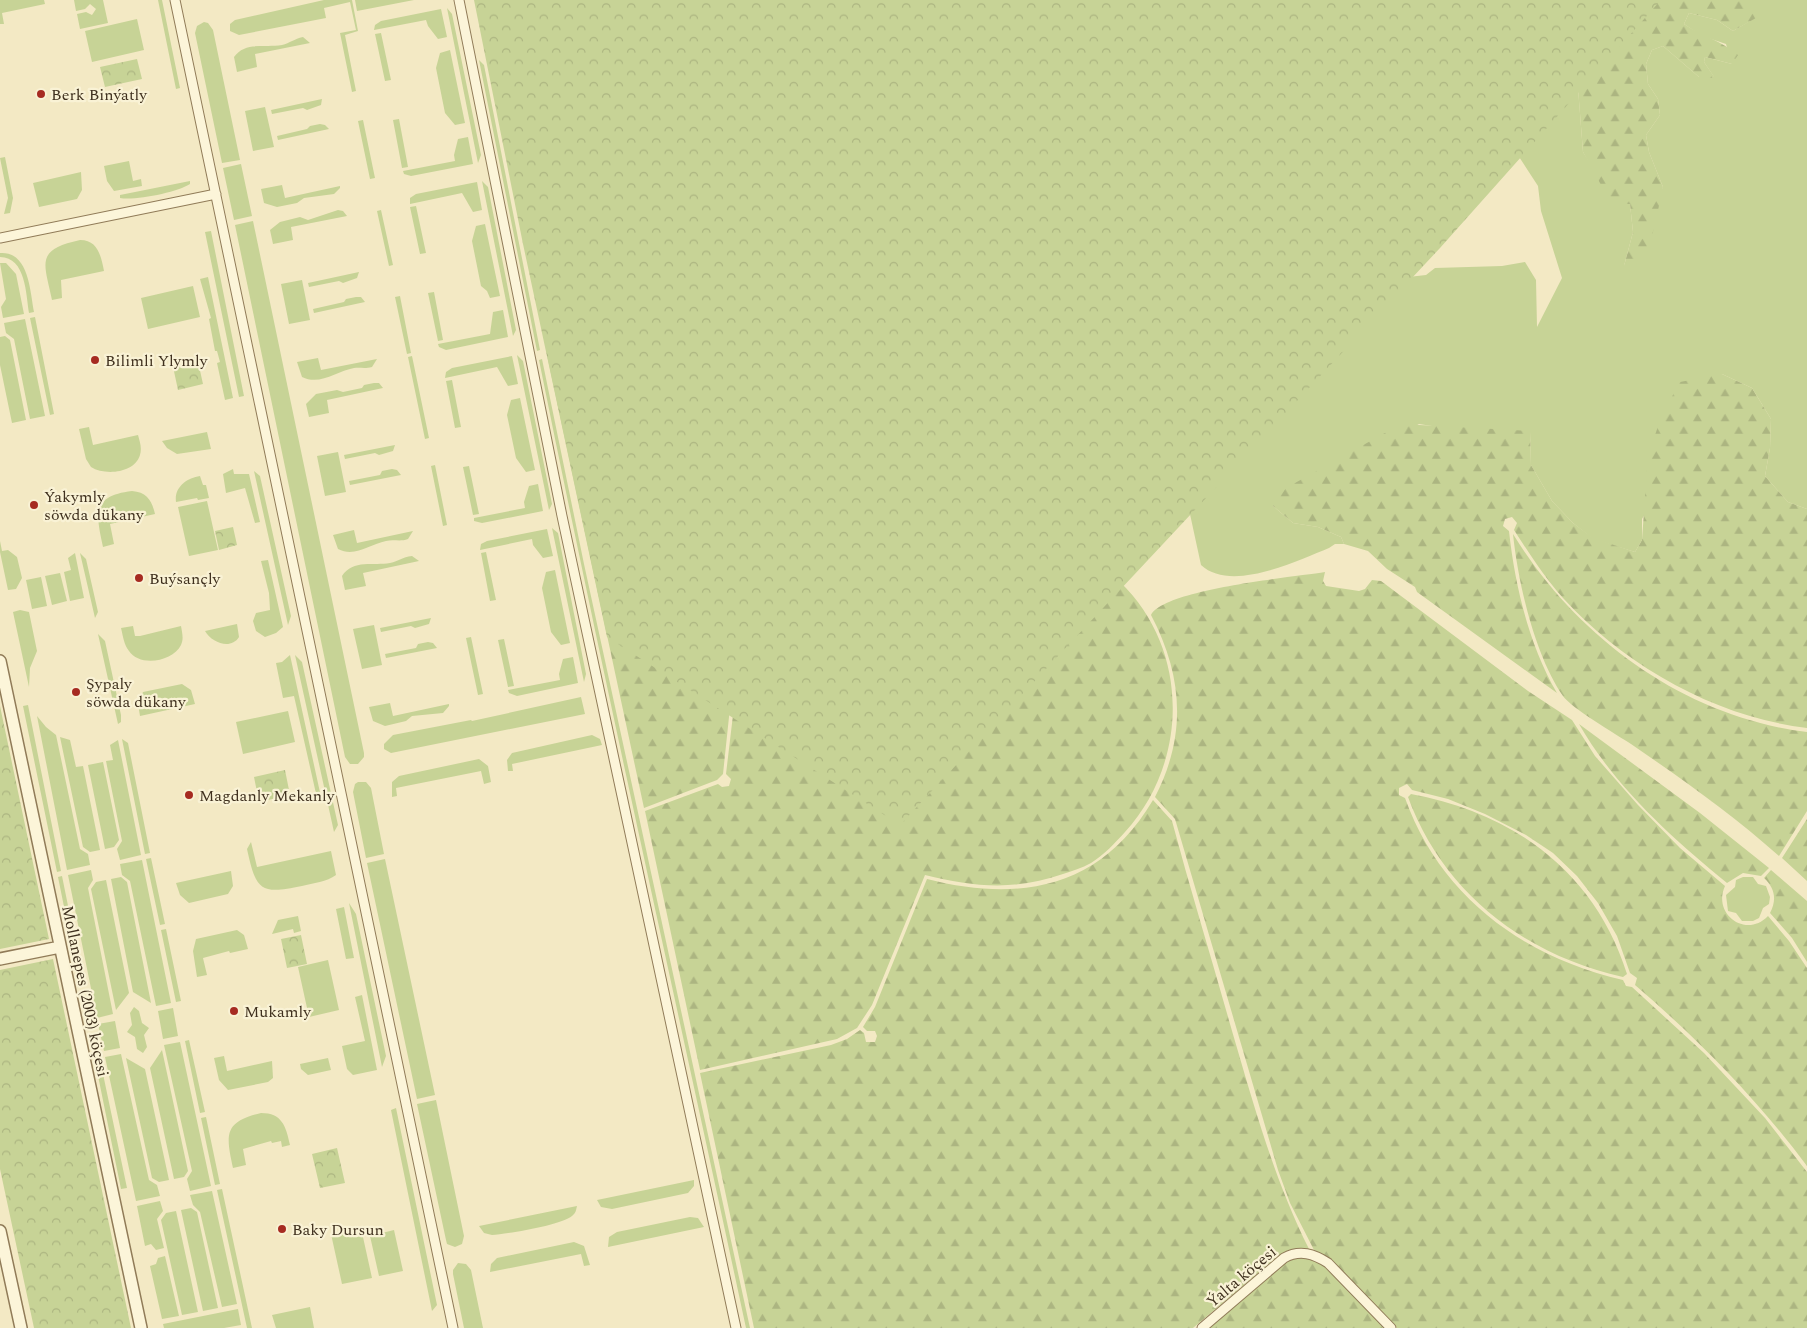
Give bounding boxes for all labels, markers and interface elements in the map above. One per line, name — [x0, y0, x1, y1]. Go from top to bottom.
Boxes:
place label: Berk Binýatly — [51, 83, 148, 107]
marker: Berk Binýatly — [35, 88, 47, 100]
place label: Bilimli Ylymly — [105, 349, 209, 373]
marker: Bilimli Ylymly — [89, 354, 101, 366]
place label: Ýakymly söwda dükany — [44, 485, 145, 527]
marker: Ýakymly söwda dükany — [28, 499, 40, 511]
place label: Buýsançly — [149, 567, 222, 591]
marker: Buýsançly — [133, 572, 145, 584]
place label: Şypaly söwda dükany — [86, 672, 187, 714]
marker: Şypaly söwda dükany — [70, 686, 82, 698]
place label: Magdanly Mekanly — [199, 784, 336, 808]
marker: Magdanly Mekanly — [183, 789, 195, 801]
street label: Mollanepes (2003) köçesi — [55, 903, 115, 1079]
place label: Mukamly — [244, 1000, 312, 1024]
marker: Mukamly — [228, 1005, 240, 1017]
place label: Baky Dursun — [292, 1218, 384, 1242]
marker: Baky Dursun — [276, 1223, 288, 1235]
street label: Ýalta köçesi — [1201, 1240, 1282, 1313]

